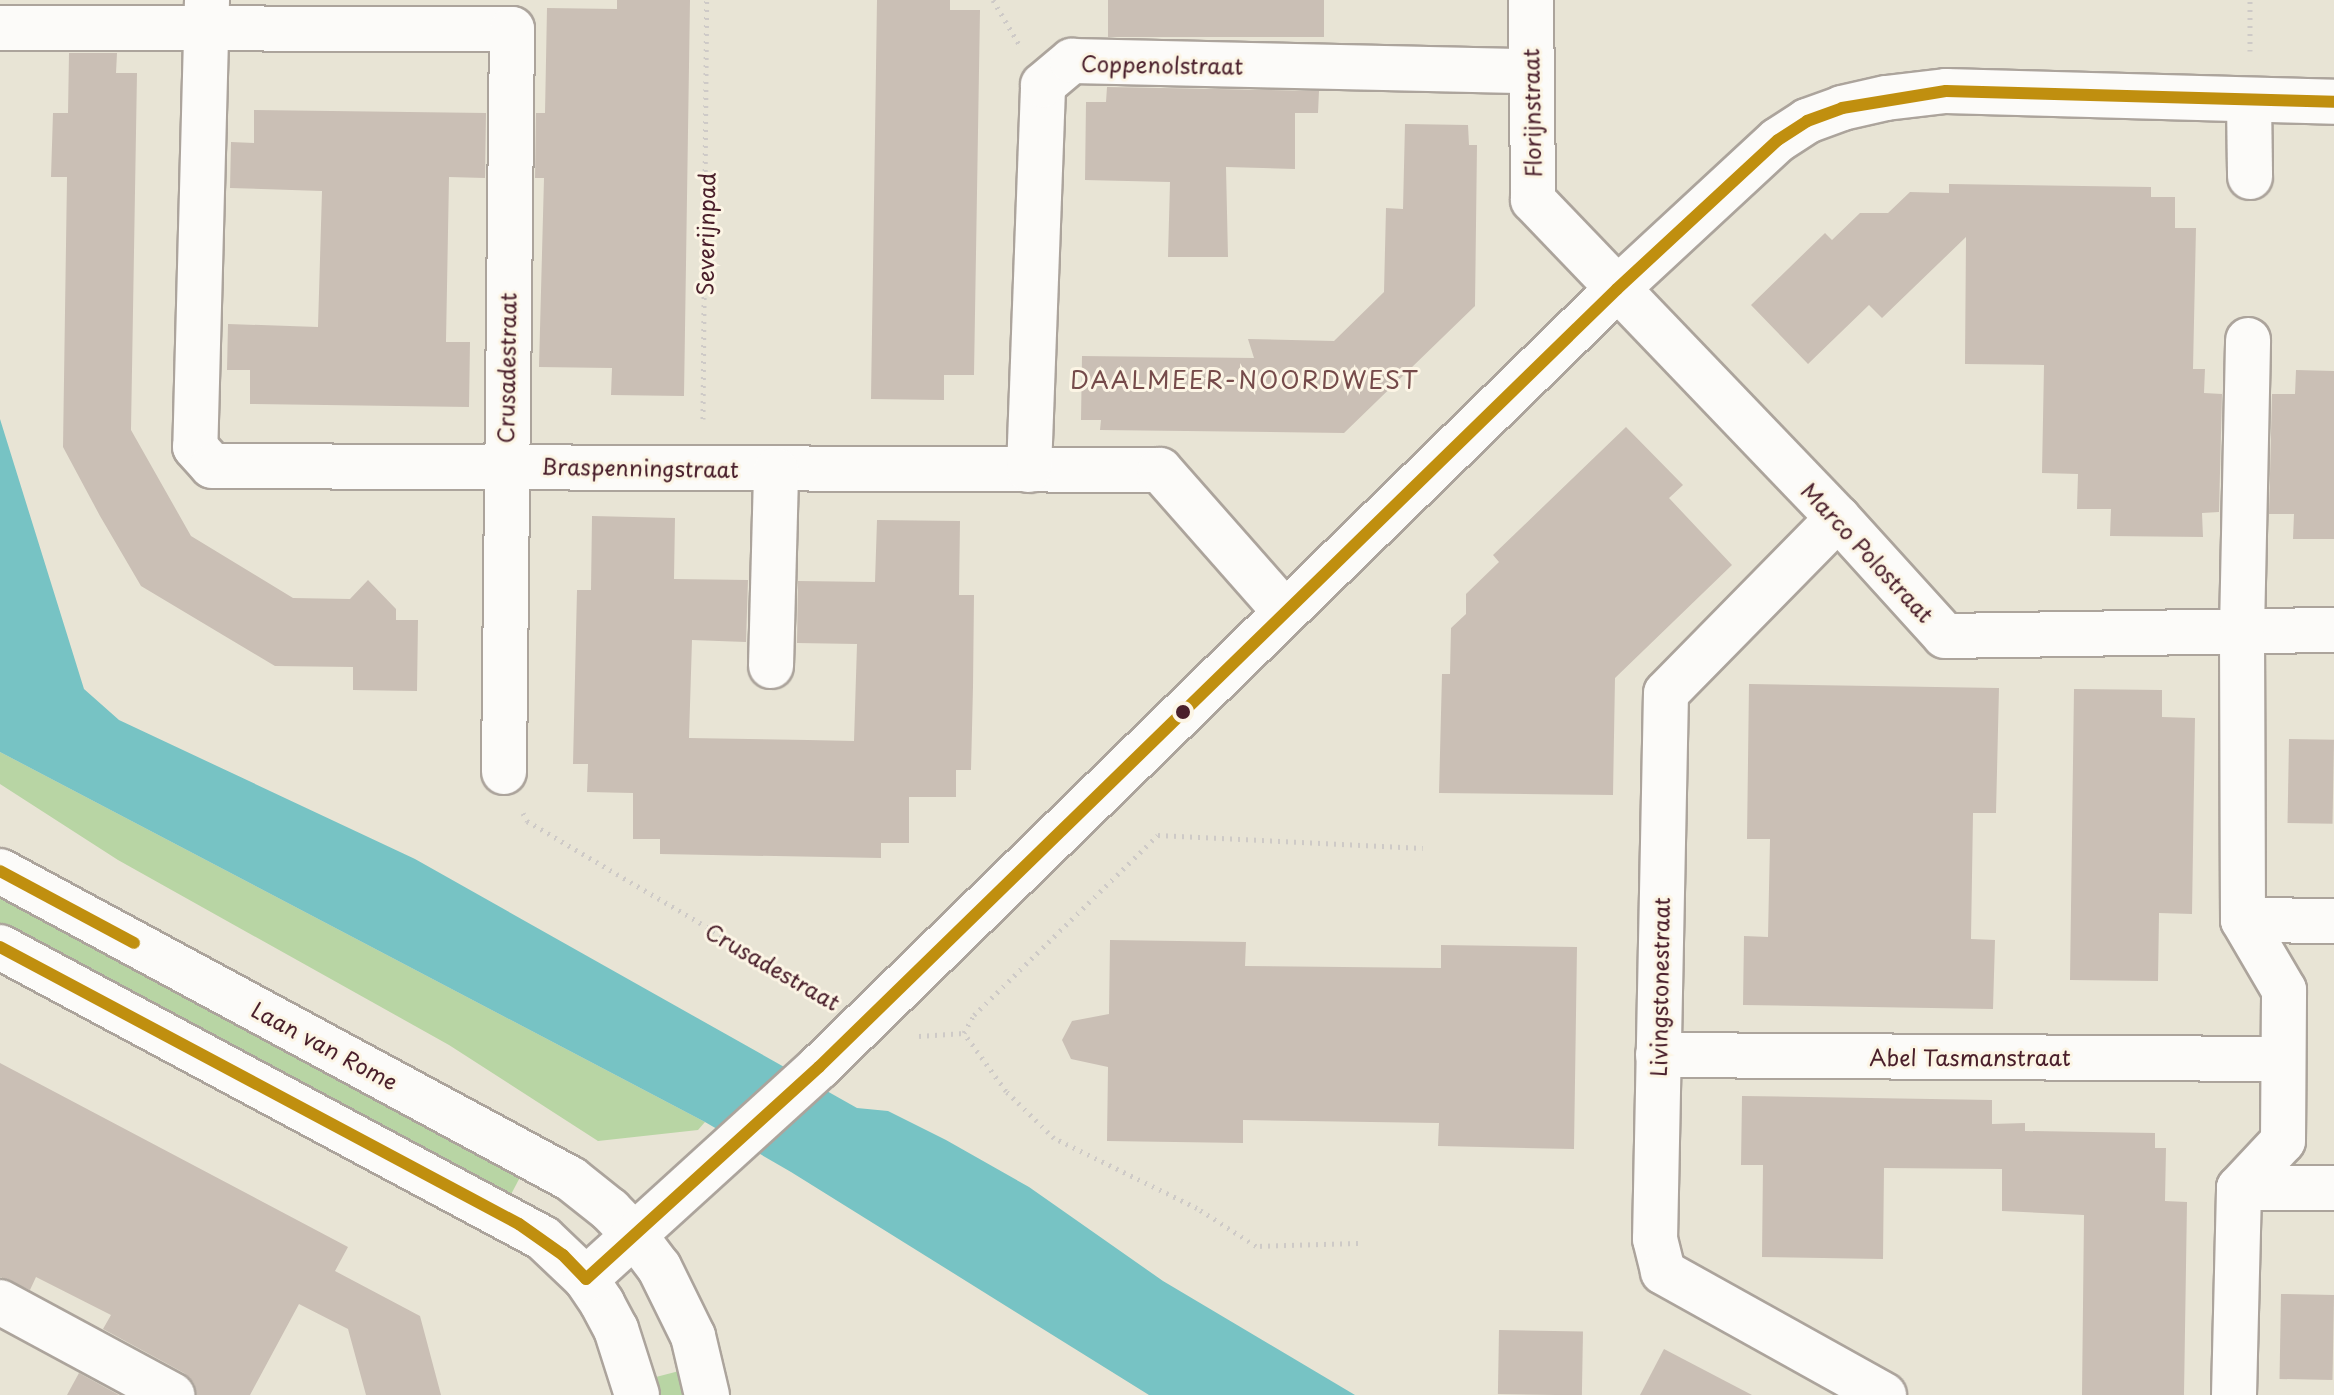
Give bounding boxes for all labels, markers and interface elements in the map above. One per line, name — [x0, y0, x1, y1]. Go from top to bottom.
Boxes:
street label: Florijnstraat — [1517, 48, 1545, 178]
street label: Coppenolstraat — [1081, 49, 1243, 79]
street label: Severijnpad — [691, 172, 719, 296]
street label: Crusadestraat — [491, 292, 521, 444]
district label: DAALMEER-NOORDWEST — [1072, 366, 1418, 394]
street label: Braspenningstraat — [541, 452, 739, 482]
street label: Marco Polostraat — [1796, 476, 1940, 628]
unlabelled marker — [1175, 704, 1191, 720]
street label: Livingstonestraat — [1644, 897, 1674, 1077]
street label: Crusadestraat — [701, 917, 845, 1015]
street label: Laan van Rome — [248, 996, 402, 1094]
street label: Abel Tasmanstraat — [1868, 1044, 2072, 1070]

